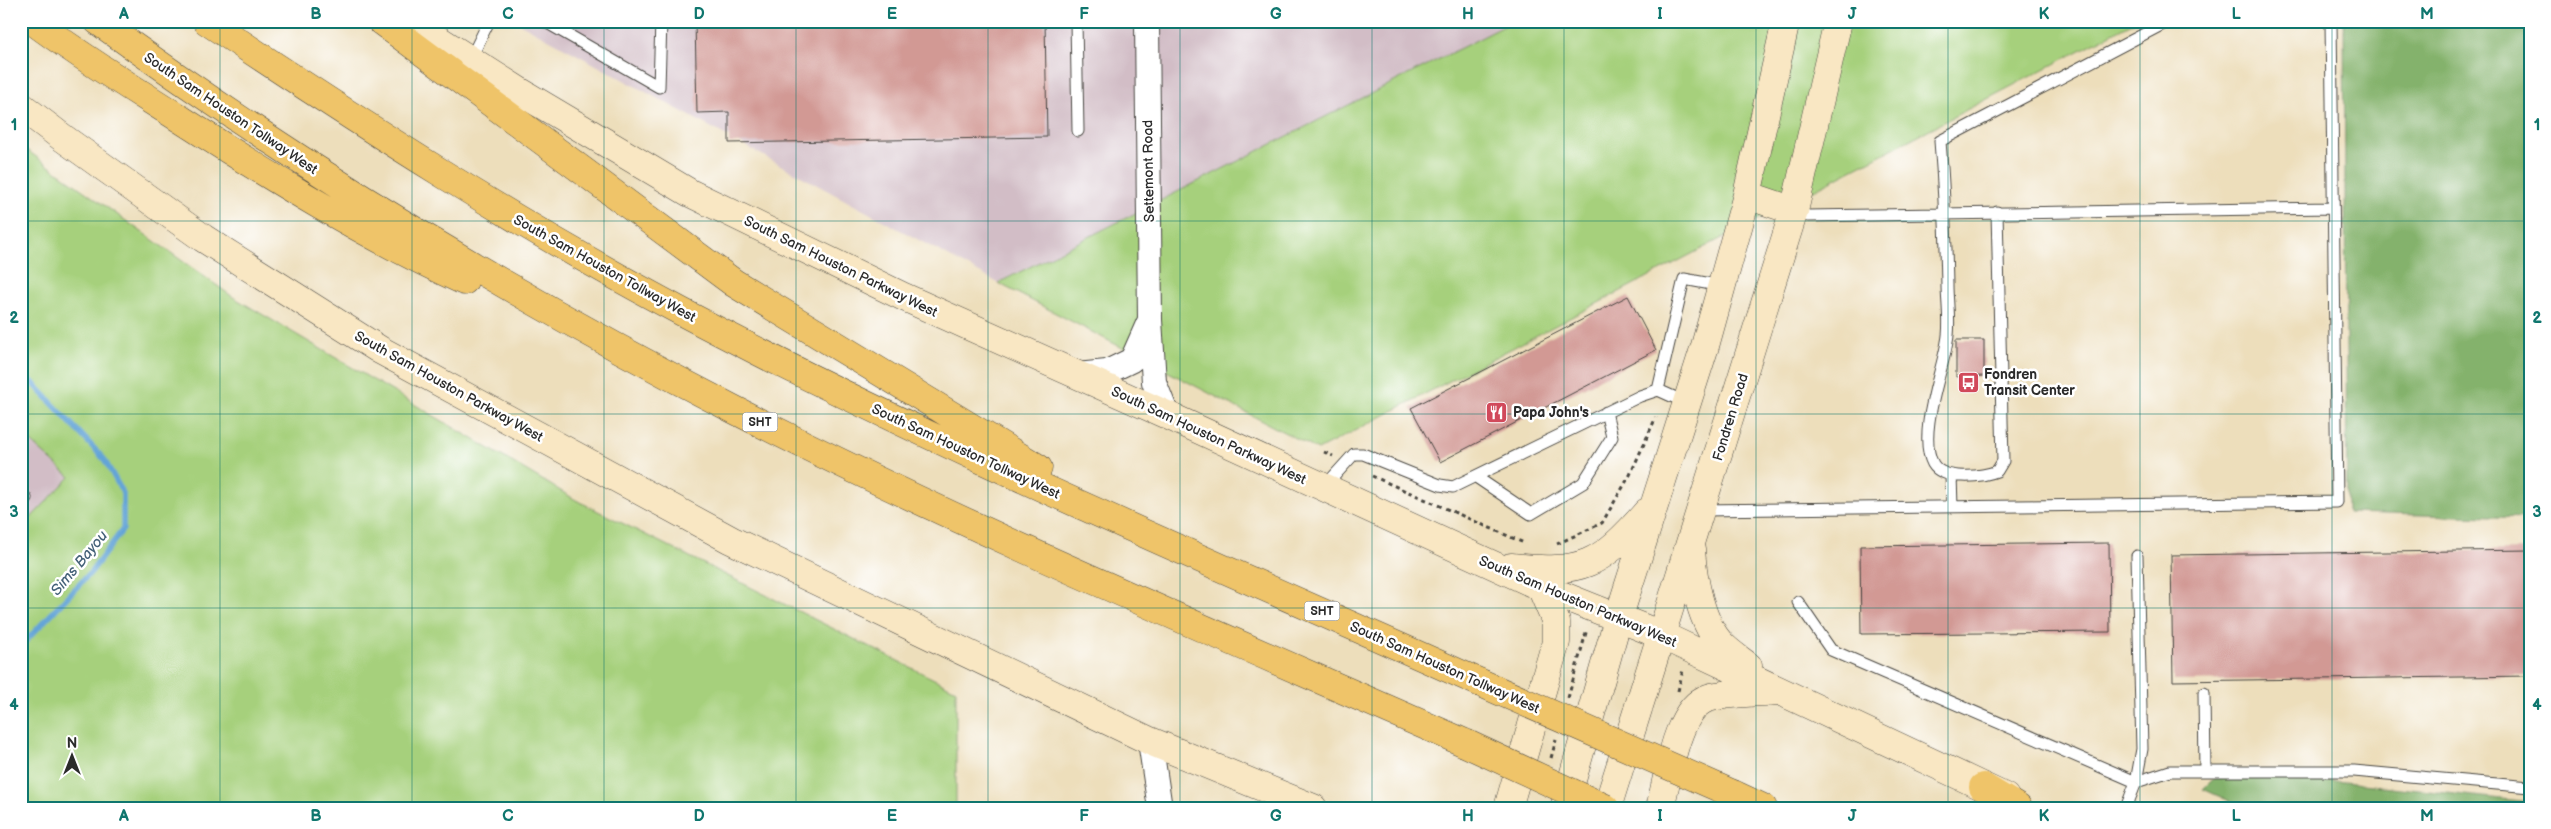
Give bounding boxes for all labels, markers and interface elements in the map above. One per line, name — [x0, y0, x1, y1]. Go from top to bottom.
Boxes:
text: A — [118, 5, 129, 24]
text: B — [310, 5, 322, 24]
text: C — [502, 5, 514, 24]
text: D — [693, 5, 705, 24]
text: E — [887, 5, 897, 24]
text: F — [1079, 5, 1089, 24]
text: G — [1270, 5, 1282, 24]
text: H — [1462, 5, 1474, 24]
text: I — [1657, 5, 1663, 24]
text: J — [1848, 5, 1857, 24]
text: K — [2039, 5, 2050, 24]
text: L — [2231, 5, 2241, 24]
text: M — [2420, 5, 2434, 24]
street label: South Sam Houston Tollway West — [141, 49, 321, 178]
text: 1 — [11, 116, 17, 135]
text: 1 — [2534, 116, 2540, 135]
street label: Settemont Road — [1139, 120, 1158, 222]
street label: South Sam Houston Tollway West — [511, 211, 699, 326]
street label: South Sam Houston Parkway West — [741, 212, 941, 321]
text: 2 — [9, 309, 19, 328]
text: 2 — [2532, 309, 2542, 328]
street label: South Sam Houston Parkway West — [351, 327, 547, 446]
place label: Fondren Transit Center — [1984, 366, 2075, 399]
bus stop icon: Fondren Transit Center — [1956, 370, 1980, 394]
street label: Fondren Road — [1709, 371, 1752, 463]
street label: South Sam Houston Parkway West — [1109, 383, 1310, 488]
street label: South Sam Houston Tollway West — [869, 400, 1063, 503]
restaurant icon: Papa John's — [1485, 400, 1509, 424]
place label: Papa John's — [1513, 404, 1589, 421]
road number: SHT — [742, 412, 778, 432]
text: 3 — [9, 503, 19, 522]
text: 3 — [2532, 503, 2542, 522]
water label: Sims Bayou — [47, 526, 112, 600]
street label: South Sam Houston Parkway West — [1476, 552, 1680, 651]
road number: SHT — [1304, 602, 1340, 620]
street label: South Sam Houston Tollway West — [1347, 618, 1543, 717]
text: 4 — [9, 696, 19, 715]
text: 4 — [2532, 696, 2542, 715]
north arrow — [48, 732, 98, 782]
text: N — [67, 735, 77, 752]
text: A — [118, 807, 129, 826]
text: B — [310, 807, 322, 826]
text: C — [502, 807, 514, 826]
text: D — [693, 807, 705, 826]
text: E — [887, 807, 897, 826]
text: F — [1079, 807, 1089, 826]
text: G — [1270, 807, 1282, 826]
text: H — [1462, 807, 1474, 826]
text: I — [1657, 807, 1663, 826]
text: J — [1848, 807, 1857, 826]
text: K — [2039, 807, 2050, 826]
text: L — [2231, 807, 2241, 826]
text: M — [2420, 807, 2434, 826]

